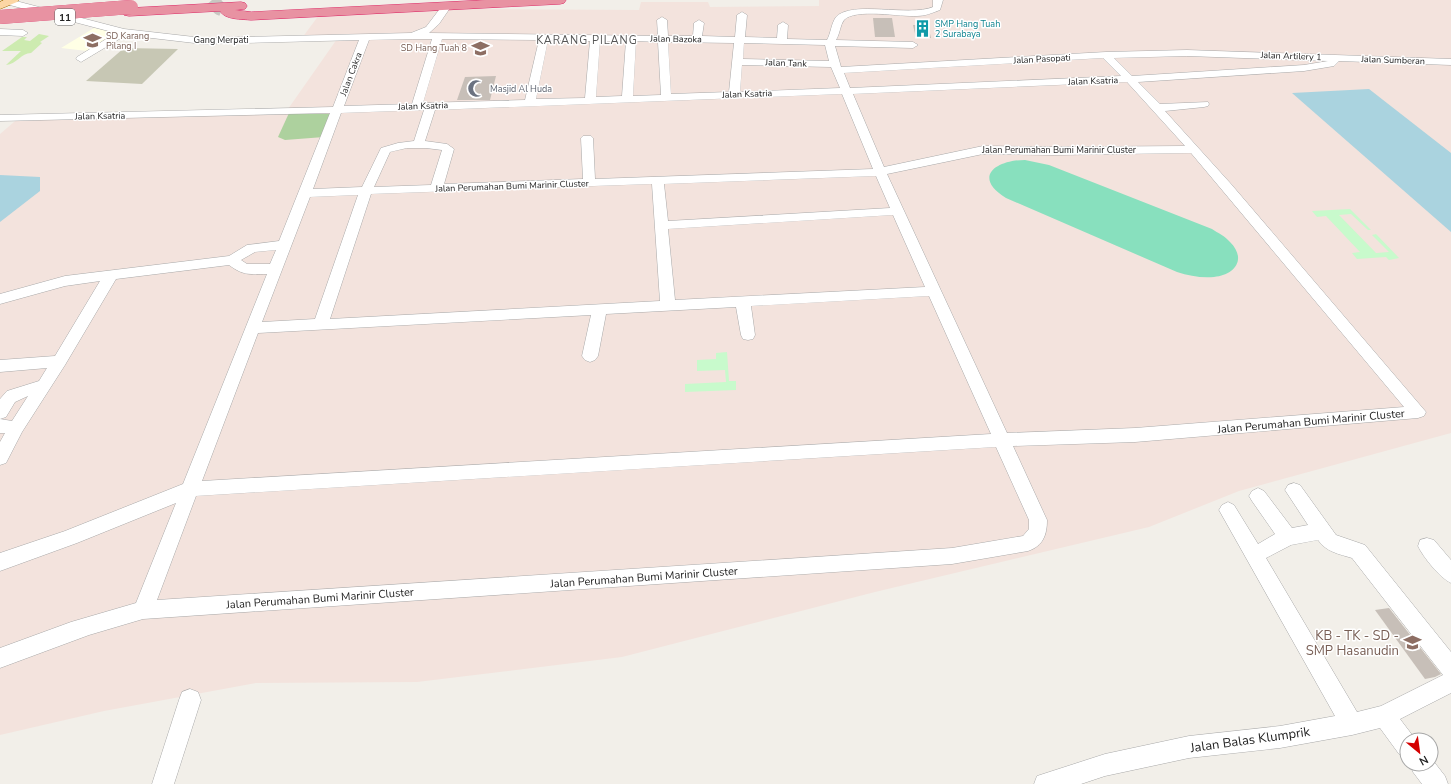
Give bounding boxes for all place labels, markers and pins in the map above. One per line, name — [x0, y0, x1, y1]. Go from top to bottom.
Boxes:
place label: SMP Hang Tuah 2 Surabaya — [935, 18, 1000, 40]
building icon: SMP Hang Tuah 2 Surabaya — [912, 19, 932, 39]
place label: SD Karang Pilang I — [106, 30, 149, 52]
school or university icon: SD Karang Pilang I — [83, 31, 103, 51]
school or university icon: SD Hang Tuah 8 — [470, 38, 490, 58]
place label: SD Hang Tuah 8 — [401, 42, 467, 54]
mosque icon: Masjid Al Huda — [467, 79, 487, 99]
place label: Masjid Al Huda — [490, 83, 552, 95]
place label: KB - TK - SD - SMP Hasanudin — [1306, 627, 1399, 660]
school or university icon: KB - TK - SD - SMP Hasanudin — [1402, 632, 1422, 652]

